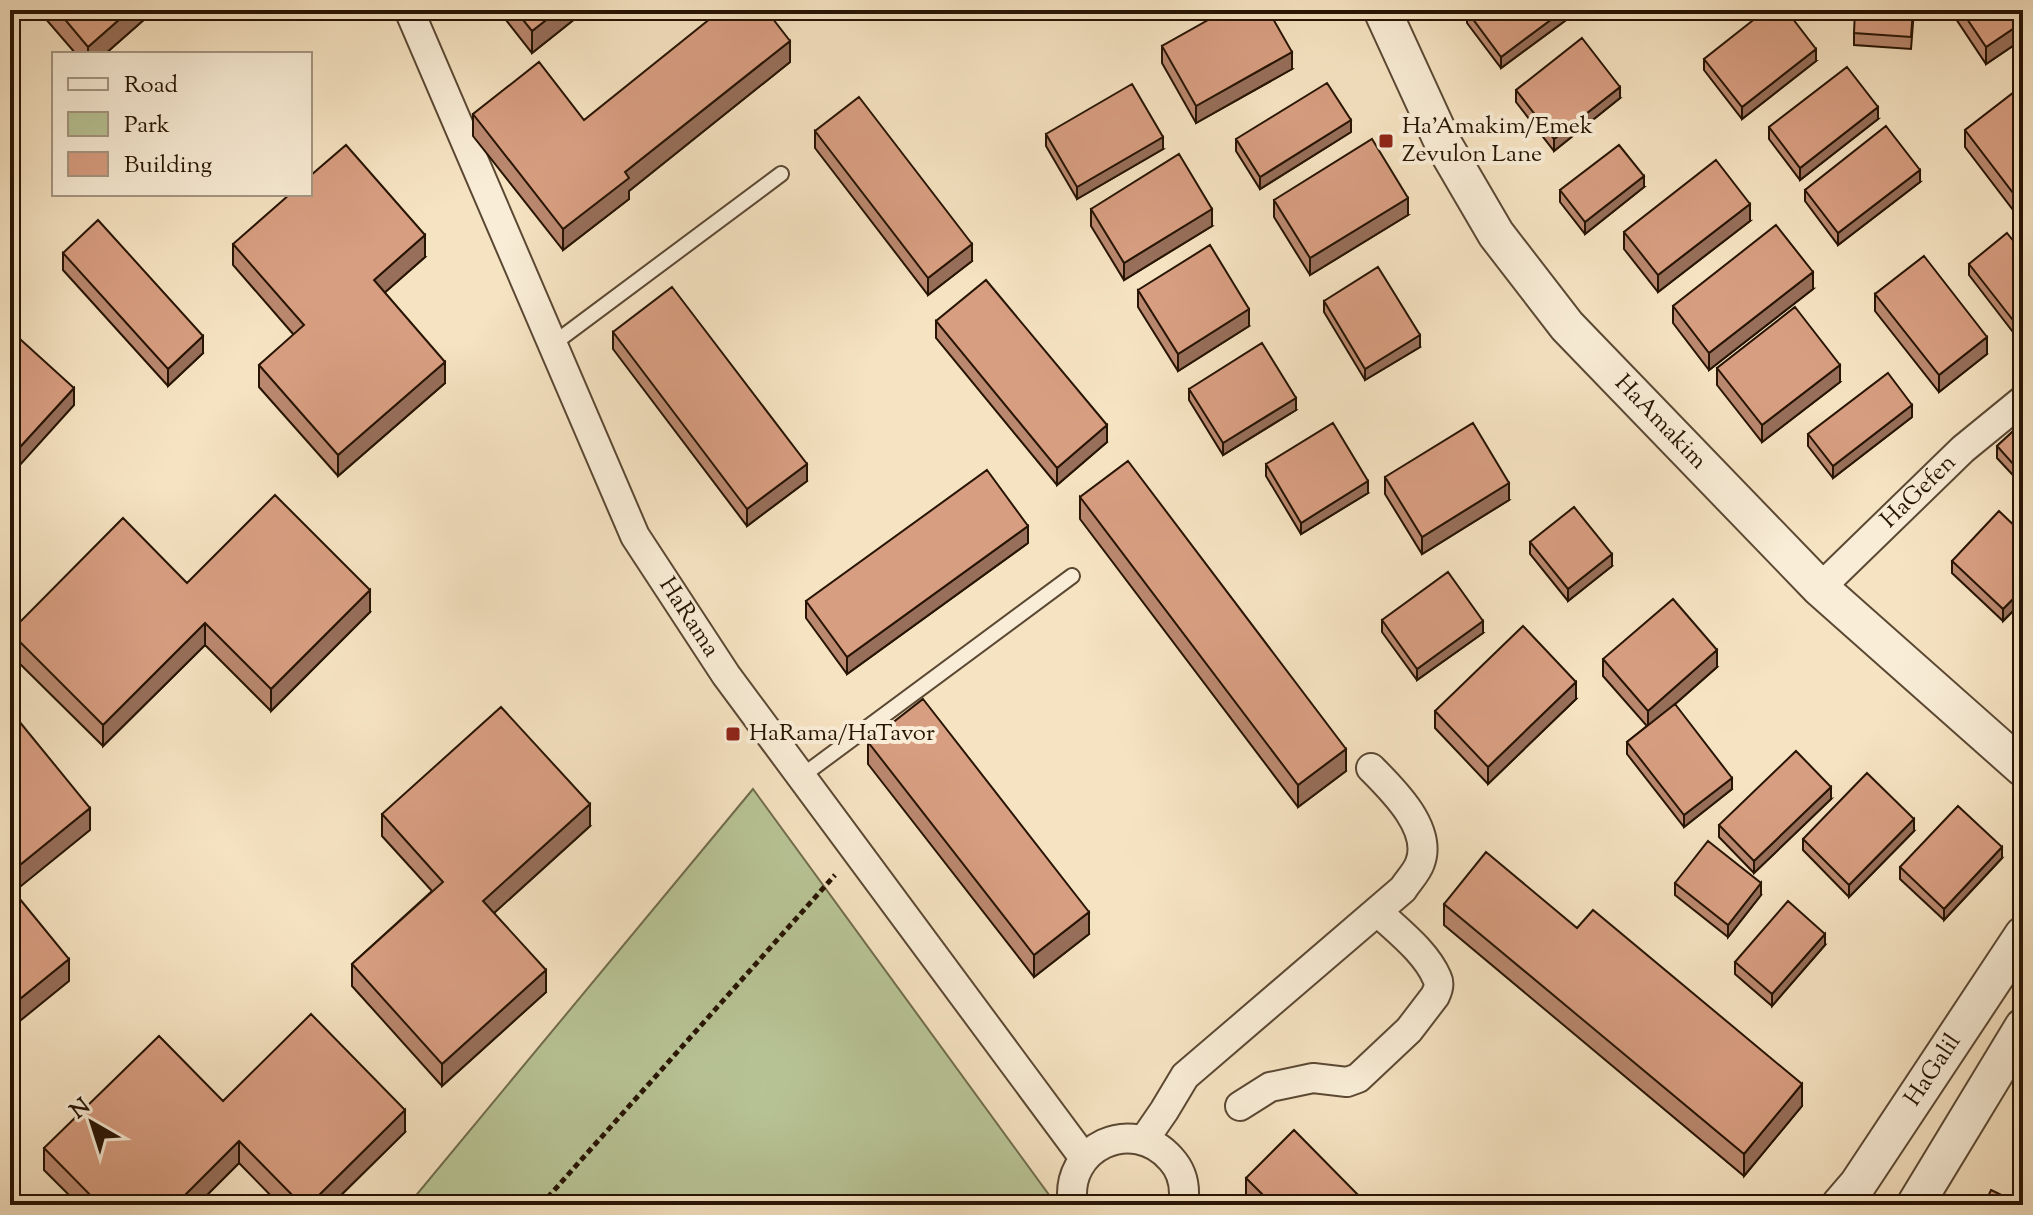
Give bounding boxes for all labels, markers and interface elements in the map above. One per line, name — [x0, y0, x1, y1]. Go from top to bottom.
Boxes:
legend — [52, 52, 312, 196]
text: Road — [124, 69, 178, 103]
text: Park — [124, 109, 170, 143]
place label: Ha'Amakim/Emek Zevulon Lane — [1402, 110, 1593, 172]
marker: Ha'Amakim/Emek Zevulon Lane — [1377, 132, 1395, 150]
text: Building — [124, 149, 213, 183]
street label: HaAmakim — [1606, 367, 1714, 478]
street label: HaGefen — [1873, 447, 1964, 537]
street label: HaRama — [650, 571, 727, 664]
place label: HaRama/HaTavor — [749, 717, 935, 751]
marker: HaRama/HaTavor — [724, 725, 742, 743]
street label: HaGalil — [1897, 1027, 1970, 1113]
north arrow — [52, 1083, 132, 1163]
text: N — [64, 1092, 99, 1128]

